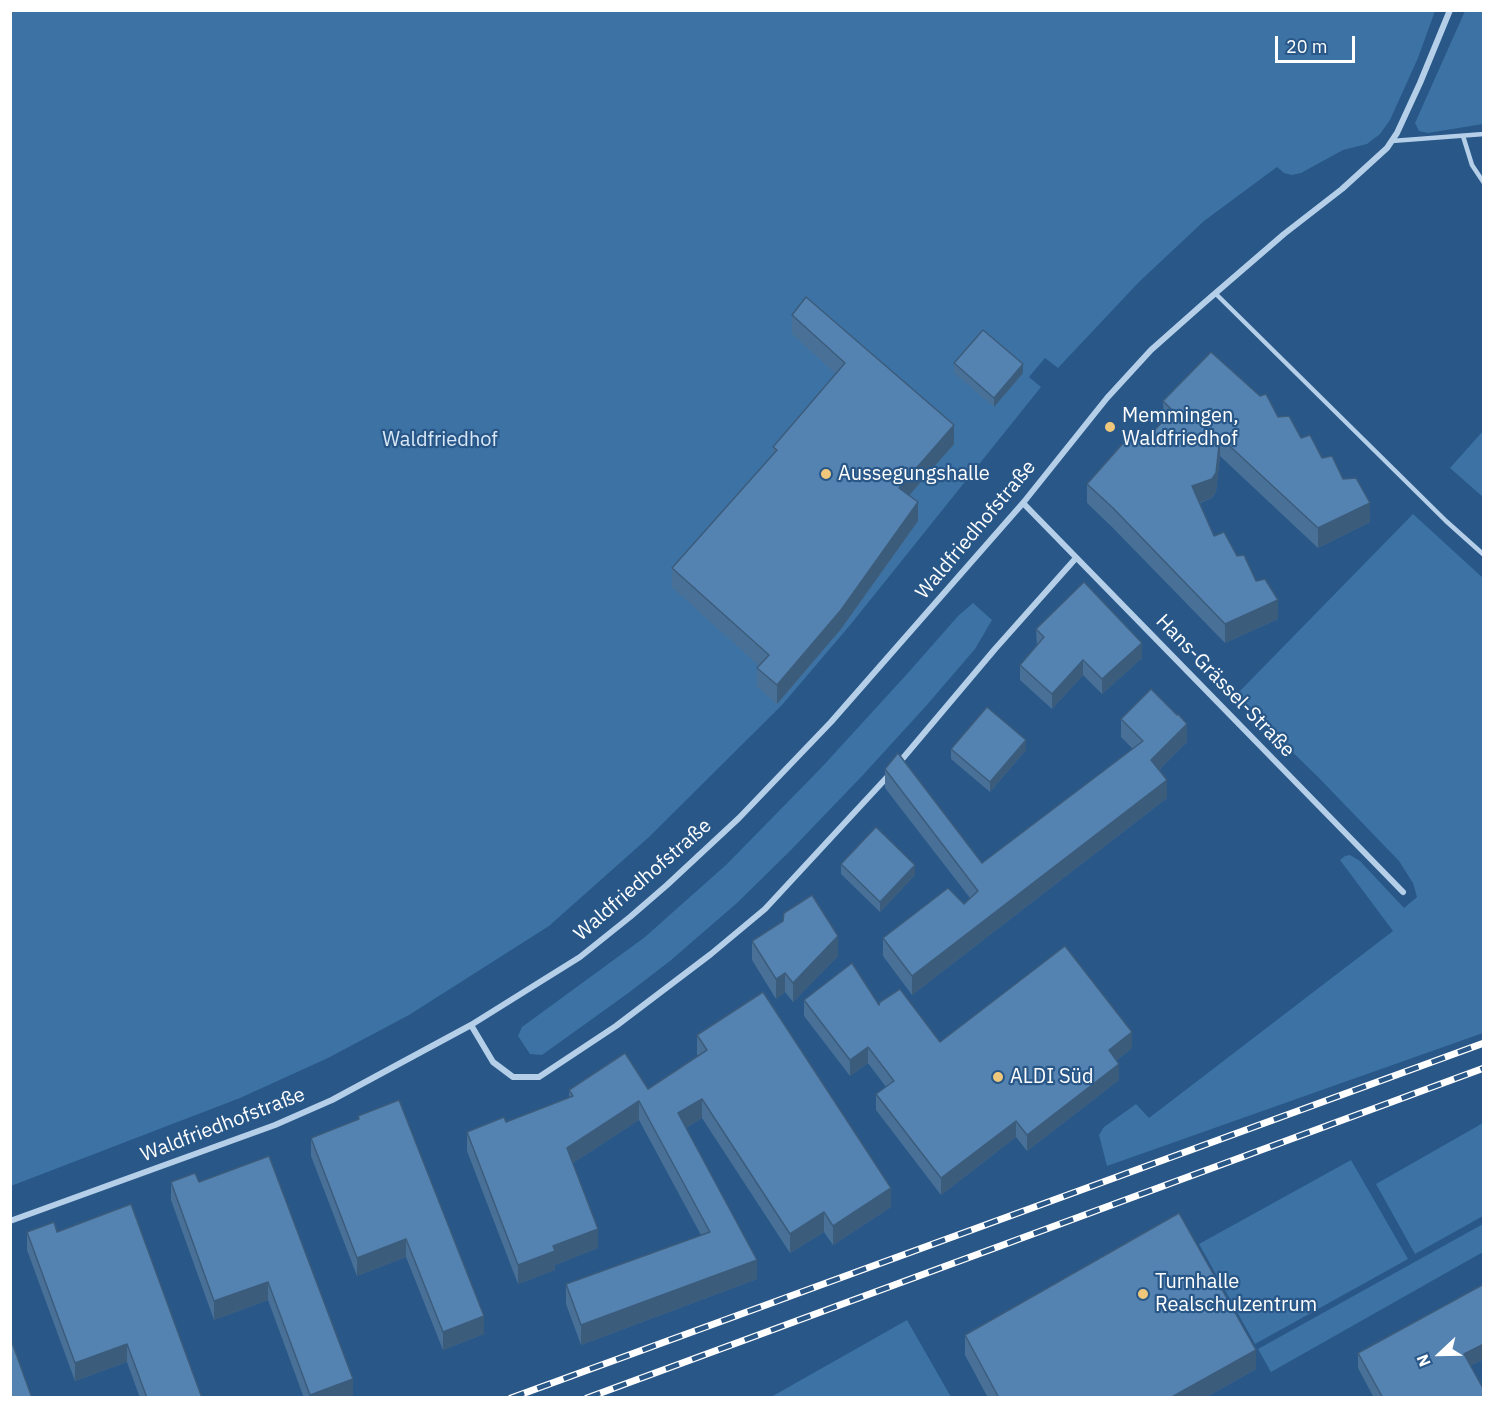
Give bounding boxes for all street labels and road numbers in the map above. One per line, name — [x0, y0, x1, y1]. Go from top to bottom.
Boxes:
street label: Waldfriedhofstraße — [911, 456, 1041, 604]
street label: Hans-Grässel-Straße — [1151, 610, 1299, 762]
street label: Waldfriedhofstraße — [569, 814, 717, 946]
street label: Waldfriedhofstraße — [137, 1083, 309, 1167]

